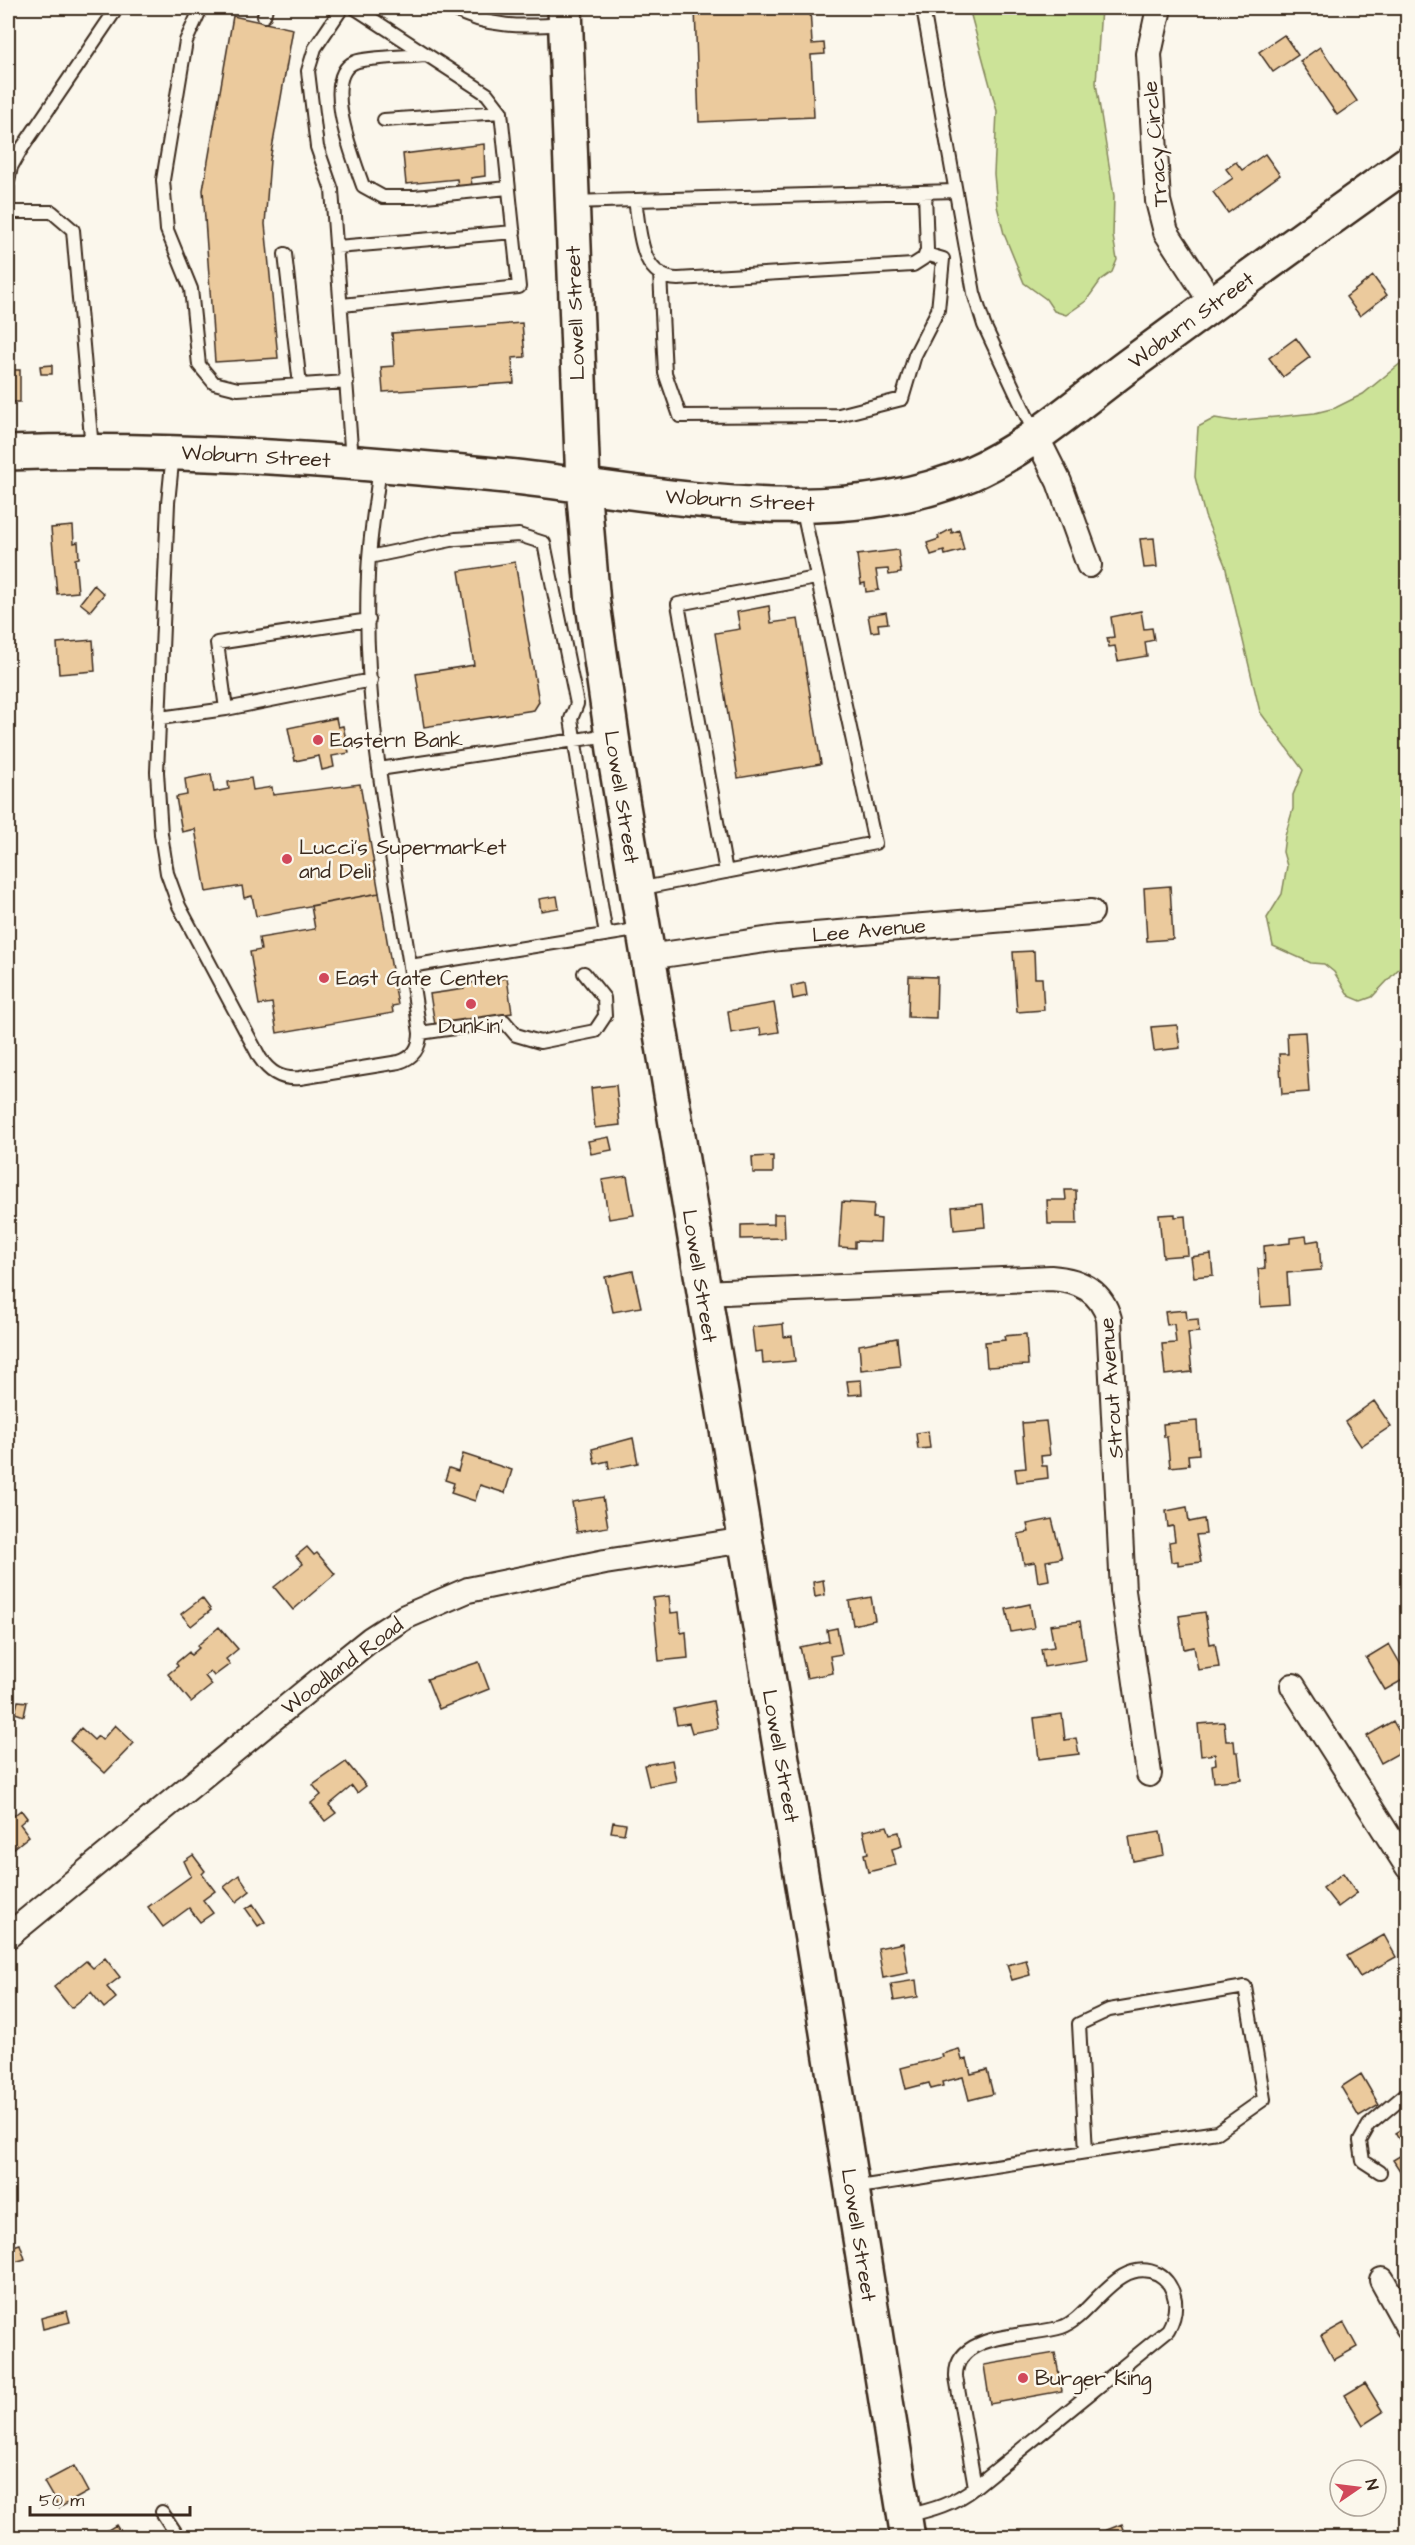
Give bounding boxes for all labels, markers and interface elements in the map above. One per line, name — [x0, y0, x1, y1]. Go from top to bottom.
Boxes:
street label: Tracy Circle — [1136, 80, 1177, 208]
street label: Lowell Street — [559, 245, 592, 381]
street label: Woburn Street — [1122, 264, 1261, 376]
street label: Woburn Street — [181, 438, 332, 475]
street label: Woburn Street — [665, 482, 816, 519]
place label: Eastern Bank — [330, 726, 463, 755]
street label: Lowell Street — [597, 728, 646, 866]
marker: Eastern Bank — [311, 733, 325, 747]
place label: Lucci's Supermarket and Deli — [299, 833, 507, 886]
marker: Lucci's Supermarket and Deli — [280, 852, 294, 866]
street label: Lee Avenue — [811, 911, 927, 950]
place label: East Gate Center — [336, 964, 509, 993]
marker: East Gate Center — [317, 971, 331, 985]
marker: Dunkin' — [464, 997, 478, 1011]
place label: Dunkin' — [439, 1012, 503, 1041]
street label: Lowell Street — [675, 1207, 724, 1345]
street label: Strout Avenue — [1092, 1317, 1131, 1459]
street label: Woodland Road — [275, 1611, 410, 1722]
street label: Lowell Street — [755, 1687, 807, 1825]
street label: Lowell Street — [834, 2166, 883, 2304]
place label: Burger King — [1035, 2364, 1152, 2395]
marker: Burger King — [1016, 2371, 1030, 2385]
north arrow — [1328, 2458, 1388, 2518]
text: N — [1360, 2477, 1383, 2492]
scale bar — [30, 2479, 190, 2517]
text: 50 m — [39, 2488, 84, 2513]

